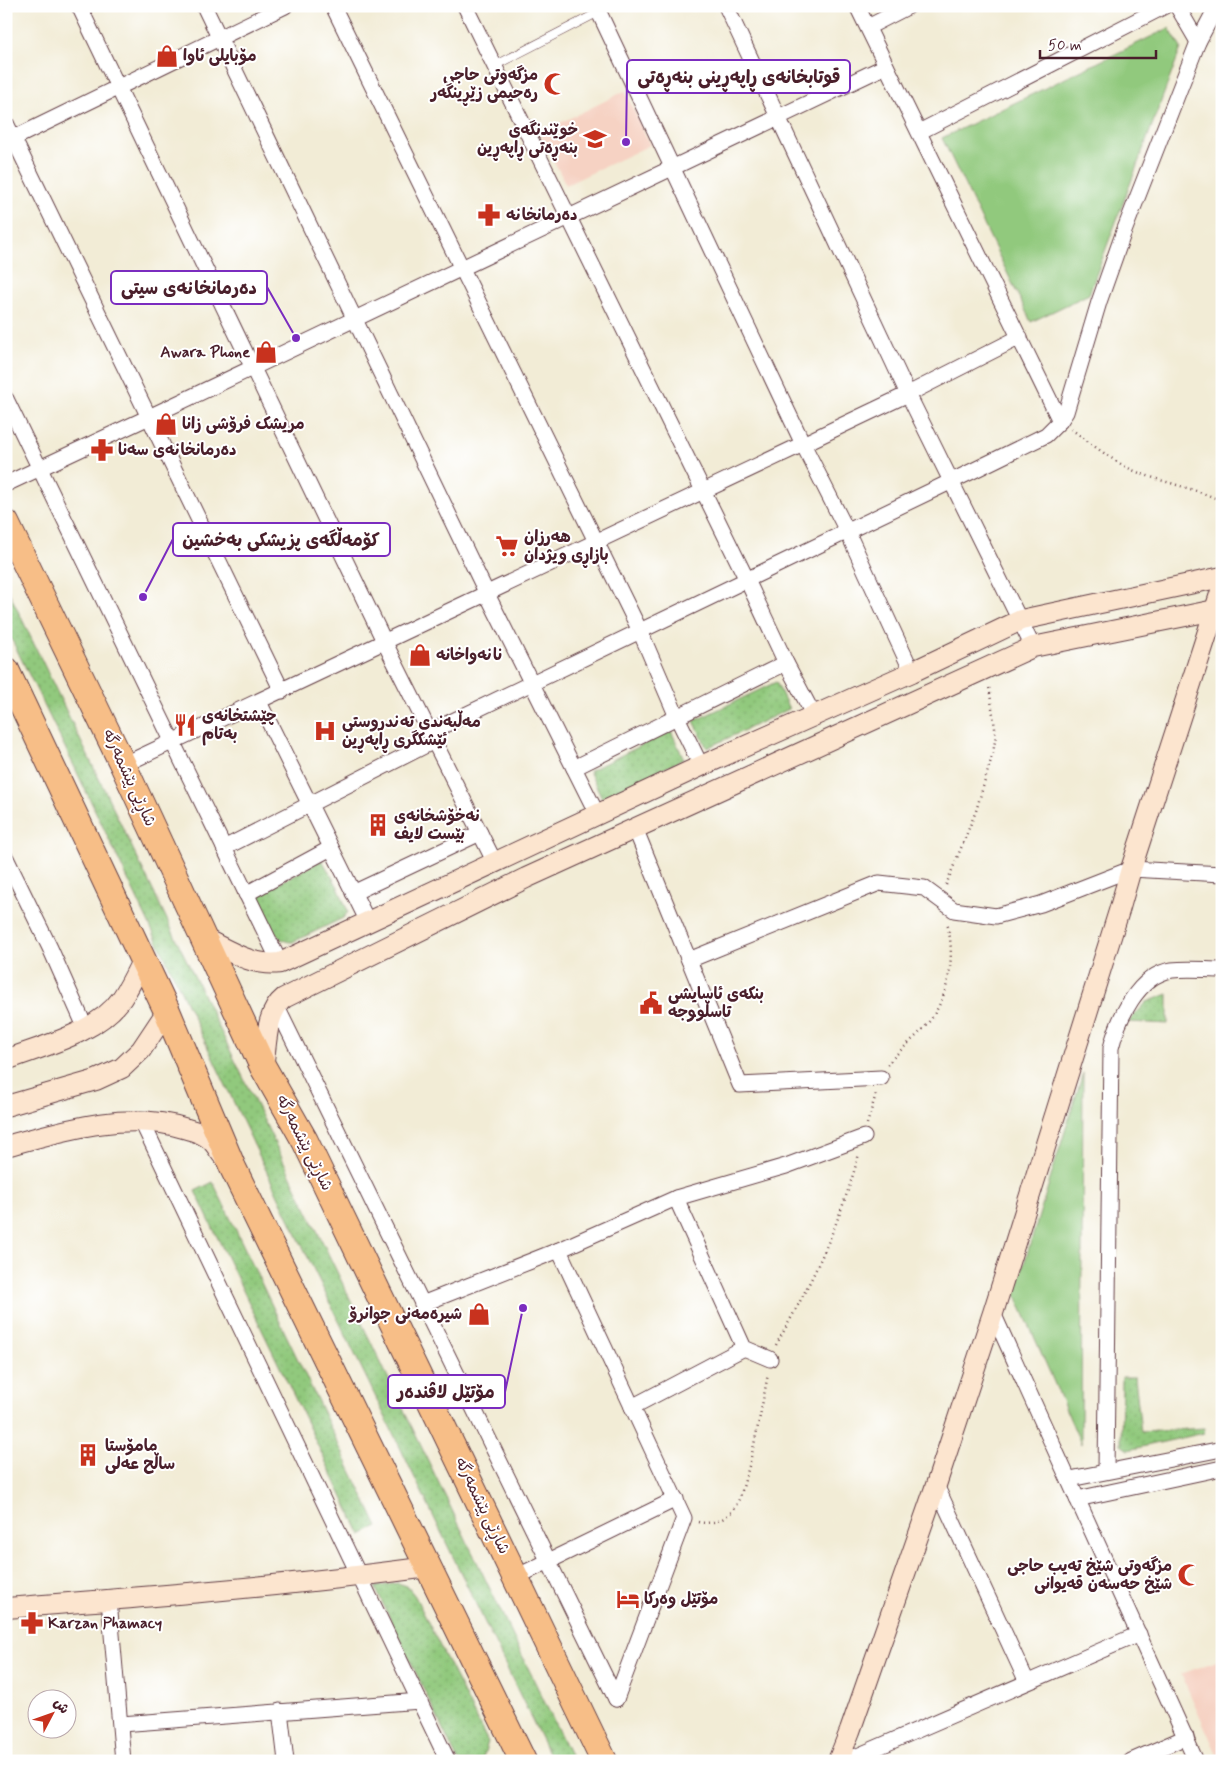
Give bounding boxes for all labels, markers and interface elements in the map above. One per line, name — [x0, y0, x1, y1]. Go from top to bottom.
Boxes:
scale bar — [1040, 28, 1157, 60]
text: 50 m — [1048, 36, 1082, 56]
shop icon: مۆبایلی ئاوا — [154, 43, 180, 69]
place label: مۆبایلی ئاوا — [183, 46, 256, 67]
callout: قوتابخانەی ڕاپەڕینی بنەڕەتی — [627, 60, 850, 93]
place label: مزگەوتی حاجی رەحیمی زێڕینگەر — [429, 65, 538, 106]
text: قوتابخانەی ڕاپەڕینی بنەڕەتی — [637, 66, 841, 92]
mosque icon: مزگەوتی حاجی رەحیمی زێڕینگەر — [542, 71, 568, 97]
place label: خوێندنگەی بنەڕەتی ڕاپەڕین — [477, 120, 578, 161]
school or university icon: خوێندنگەی بنەڕەتی ڕاپەڕین — [582, 126, 608, 152]
pharmacy icon: دەرمانخانە — [476, 202, 502, 228]
place label: دەرمانخانە — [506, 205, 577, 226]
callout: دەرمانخانەی سیتی — [111, 271, 267, 304]
text: دەرمانخانەی سیتی — [121, 277, 257, 301]
shop icon: Awara Phone — [253, 339, 279, 365]
place label: Awara Phone — [160, 342, 250, 363]
shop icon: مریشک فرۆشی زانا — [153, 411, 179, 437]
place label: مریشک فرۆشی زانا — [182, 414, 305, 435]
pharmacy icon: دەرمانخانەی سەنا — [89, 437, 115, 463]
place label: دەرمانخانەی سەنا — [118, 440, 236, 461]
callout: کۆمەڵگەی پزیشکی بەخشین — [173, 523, 390, 556]
text: کۆمەڵگەی پزیشکی بەخشین — [182, 527, 380, 553]
place label: ھەرزان بازاڕی ویژدان — [524, 527, 609, 568]
supermarket icon: ھەرزان بازاڕی ویژدان — [494, 533, 520, 559]
shop icon: نانەواخانە — [407, 642, 433, 668]
place label: نانەواخانە — [436, 645, 502, 666]
place label: چێشتخانەی بەتام — [202, 706, 277, 746]
place label: مەڵبەندی تەندروستی ئێشکگری ڕاپەڕین — [342, 710, 481, 753]
restaurant icon: چێشتخانەی بەتام — [172, 712, 198, 738]
hospital icon: مەڵبەندی تەندروستی ئێشکگری ڕاپەڕین — [312, 718, 338, 744]
street label: شاڕێی پێشمەرگە — [95, 726, 161, 831]
place label: نەخۆشخانەی بێست لایف — [394, 806, 480, 845]
building icon: نەخۆشخانەی بێست لایف — [365, 812, 391, 838]
place label: بنکەی ئاسایشی تاسڵووجە — [668, 984, 764, 1023]
public building icon: بنکەی ئاسایشی تاسڵووجە — [638, 990, 664, 1016]
street label: شاڕێی پێشمەرگە — [268, 1091, 337, 1196]
shop icon: شیرەمەنی جوانرۆ — [466, 1301, 492, 1327]
place label: شیرەمەنی جوانرۆ — [348, 1304, 462, 1325]
callout: مۆتێل لاڤندەر — [388, 1375, 505, 1408]
text: مۆتێل لاڤندەر — [395, 1381, 495, 1405]
place label: مامۆستا ساڵح عەلی — [105, 1436, 175, 1475]
building icon: مامۆستا ساڵح عەلی — [75, 1442, 101, 1468]
street label: شاڕێی پێشمەرگە — [447, 1454, 514, 1559]
place label: مزگەوتی شێخ تەیب حاجی شێخ حەسەن قەیوانی — [1007, 1556, 1172, 1595]
mosque icon: مزگەوتی شێخ تەیب حاجی شێخ حەسەن قەیوانی — [1176, 1562, 1202, 1588]
hotel icon: مۆتێل وەرکا — [615, 1586, 641, 1612]
place label: مۆتێل وەرکا — [644, 1589, 718, 1610]
pharmacy icon: Karzan Phamacy — [19, 1610, 45, 1636]
place label: Karzan Phamacy — [48, 1613, 162, 1634]
north arrow — [28, 1690, 78, 1740]
text: ش — [49, 1694, 73, 1718]

